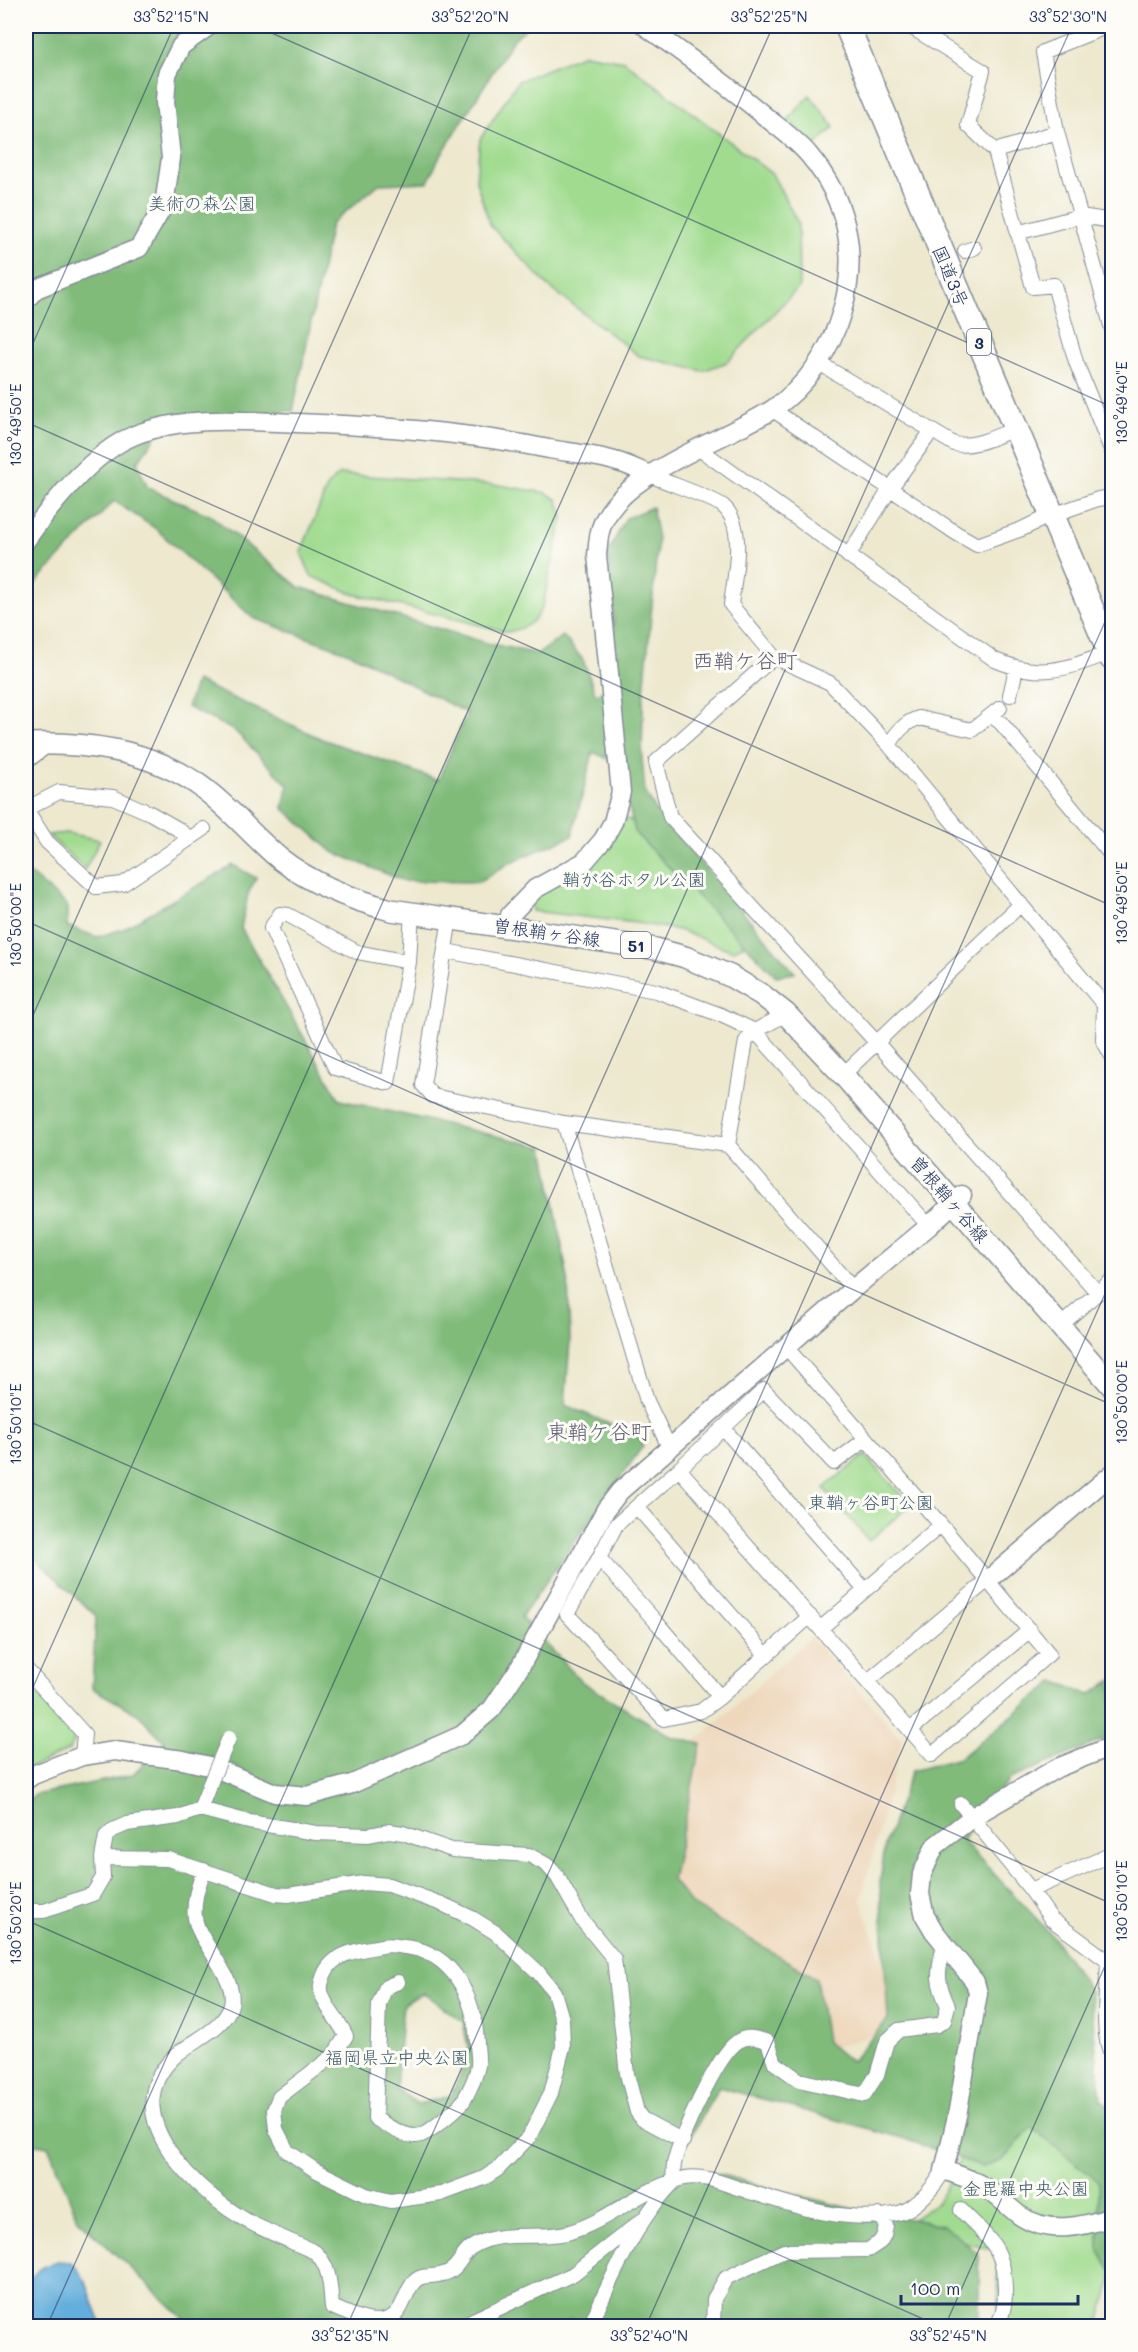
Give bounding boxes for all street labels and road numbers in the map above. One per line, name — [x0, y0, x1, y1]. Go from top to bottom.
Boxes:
street label: 国道3号 — [927, 242, 975, 310]
road number: 3 — [967, 329, 991, 355]
street label: 曽根鞘ヶ谷線 — [492, 913, 602, 951]
road number: 51 — [621, 932, 651, 958]
street label: 曽根鞘ヶ谷線 — [906, 1150, 994, 1248]

